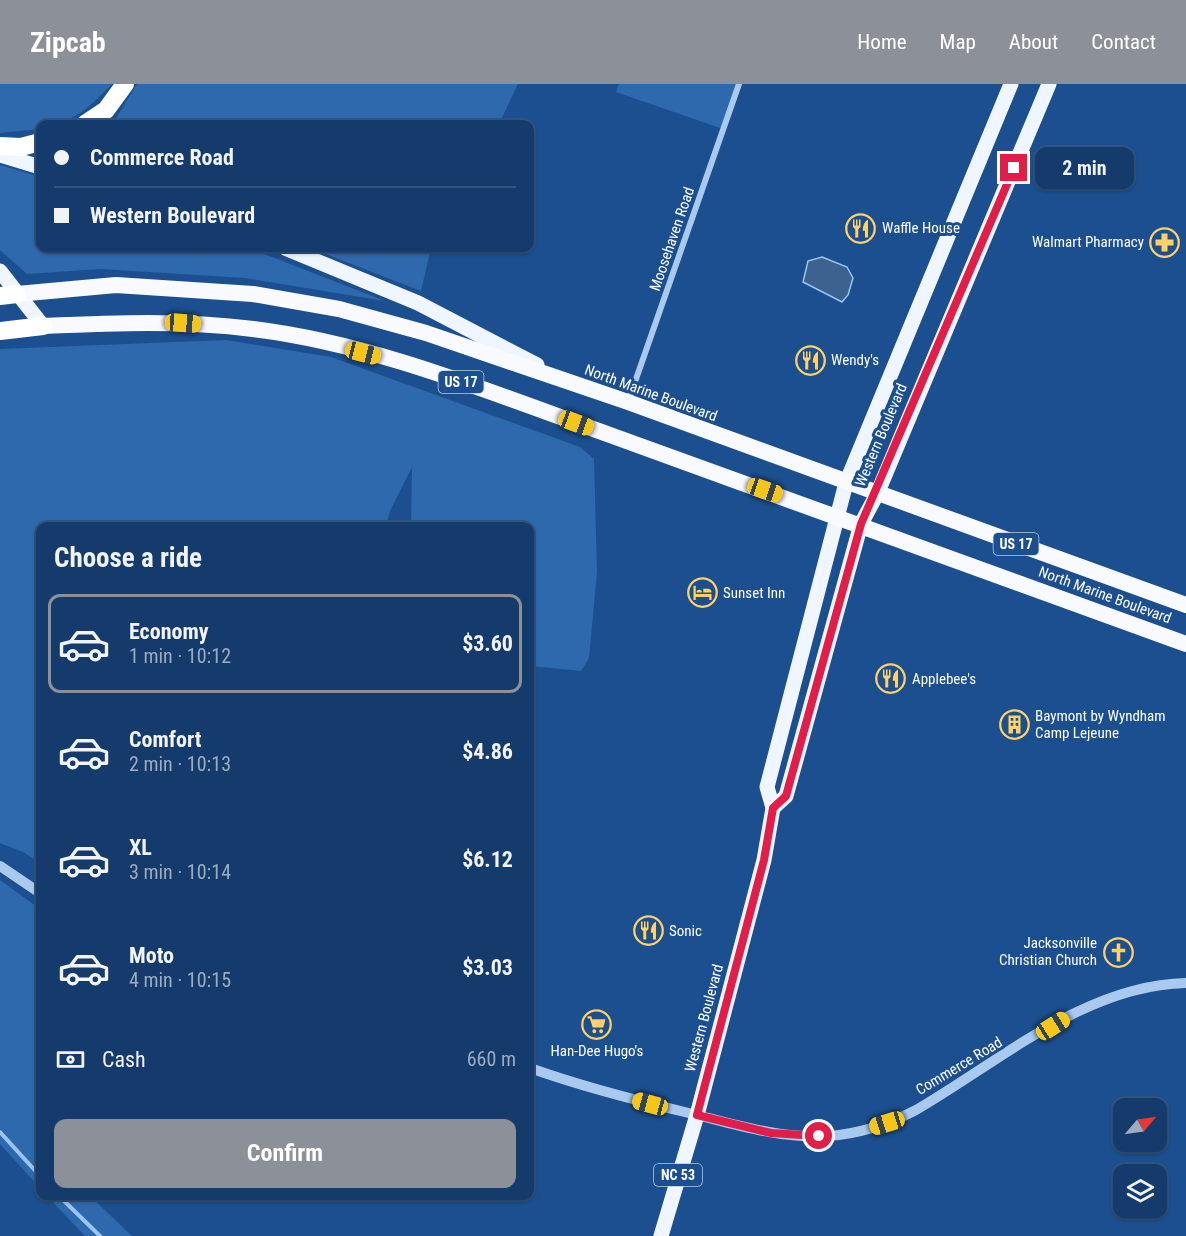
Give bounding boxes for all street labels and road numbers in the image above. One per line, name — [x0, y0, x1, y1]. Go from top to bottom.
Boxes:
street label: Moosehaven Road — [646, 185, 698, 293]
street label: North Marine Boulevard — [582, 361, 720, 425]
road number: US 17 — [438, 371, 484, 393]
street label: Western Boulevard — [851, 381, 911, 489]
road number: US 17 — [994, 533, 1038, 555]
street label: North Marine Boulevard — [1036, 563, 1174, 627]
street label: Western Boulevard — [681, 962, 727, 1074]
street label: Commerce Road — [913, 1033, 1005, 1099]
road number: NC 53 — [654, 1164, 702, 1186]

